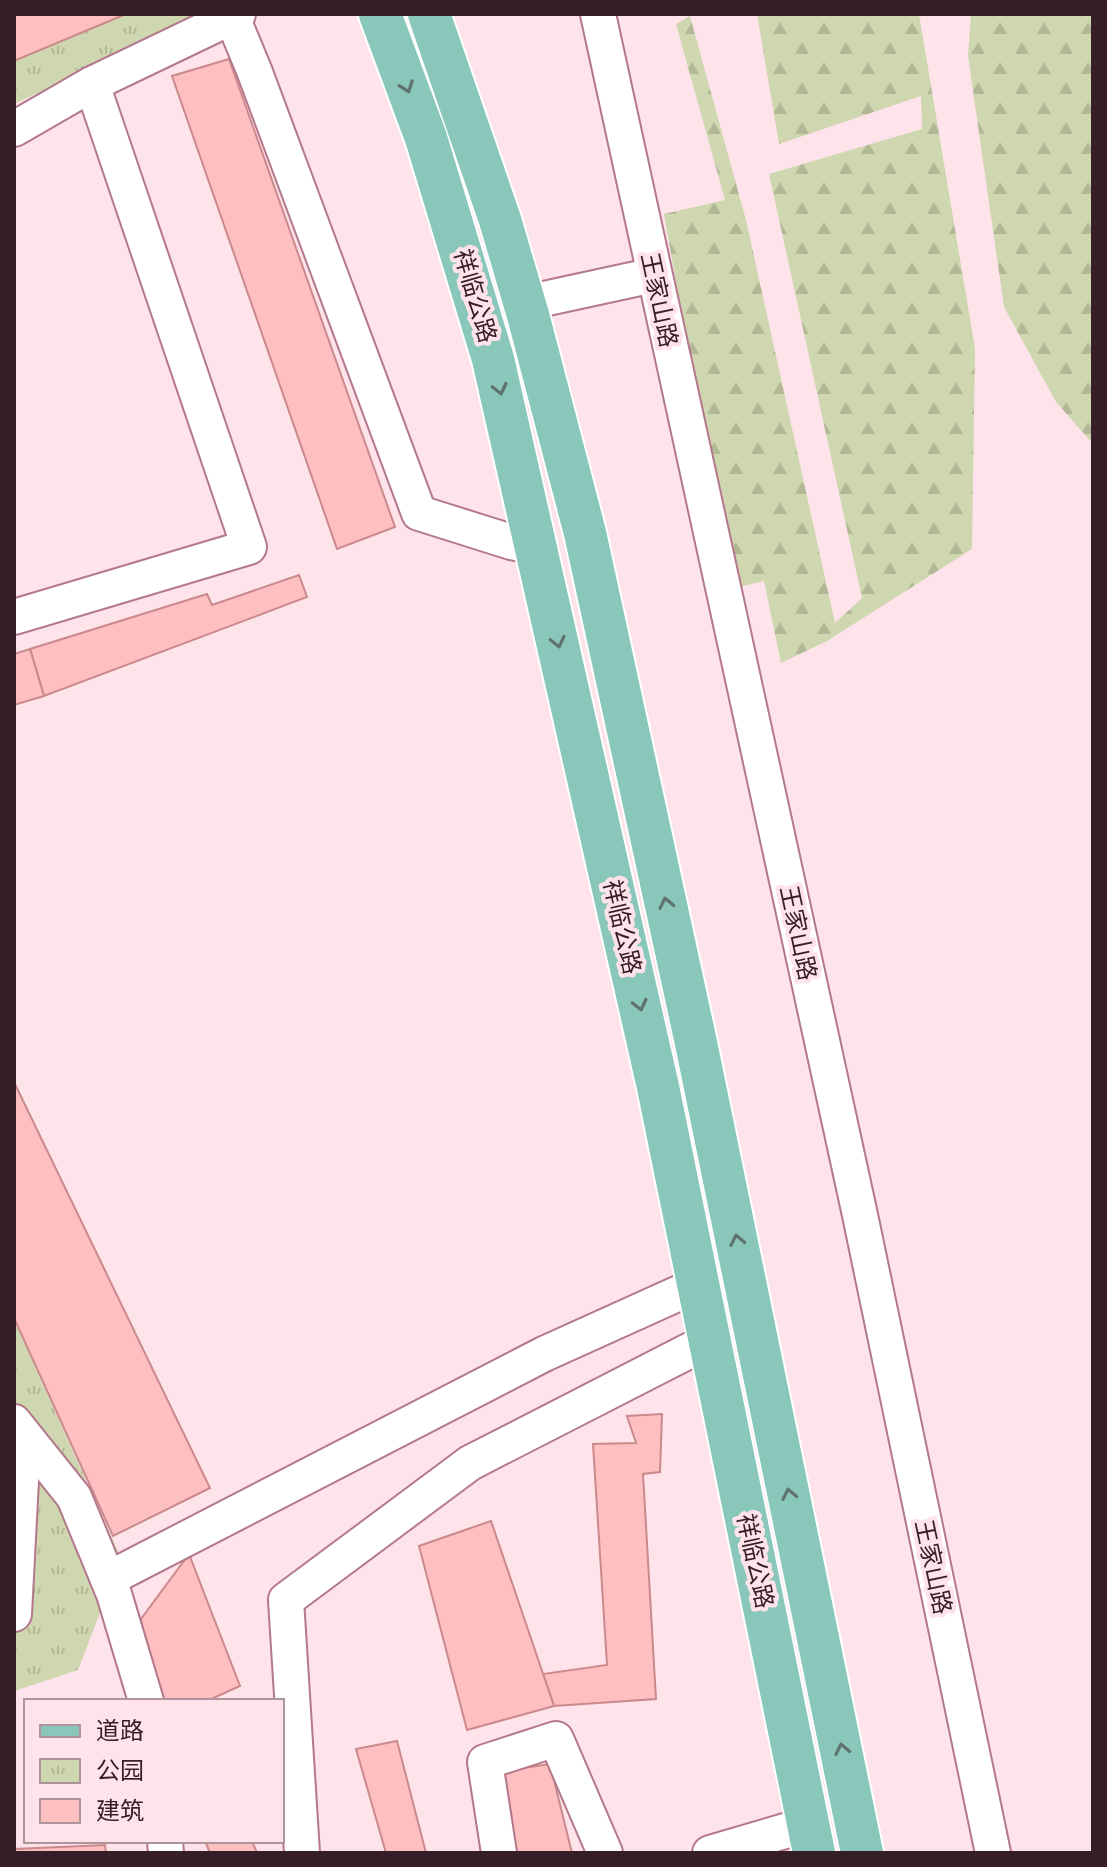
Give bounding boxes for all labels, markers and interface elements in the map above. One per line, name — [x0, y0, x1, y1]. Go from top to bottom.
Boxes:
one-way arrow — [398, 79, 414, 93]
street label: 祥临公路 — [445, 246, 501, 347]
street label: 王家山路 — [632, 250, 682, 350]
one-way arrow — [491, 381, 508, 395]
one-way arrow — [549, 635, 566, 649]
street label: 祥临公路 — [595, 877, 645, 978]
street label: 王家山路 — [771, 883, 821, 983]
one-way arrow — [658, 897, 675, 910]
one-way arrow — [631, 998, 648, 1012]
one-way arrow — [729, 1233, 746, 1246]
one-way arrow — [781, 1488, 798, 1502]
street label: 祥临公路 — [728, 1511, 778, 1611]
street label: 王家山路 — [906, 1517, 956, 1617]
legend — [24, 1699, 284, 1843]
text: 道路 — [96, 1718, 144, 1748]
one-way arrow — [834, 1742, 851, 1756]
text: 公园 — [96, 1758, 144, 1788]
text: 建筑 — [96, 1798, 144, 1828]

